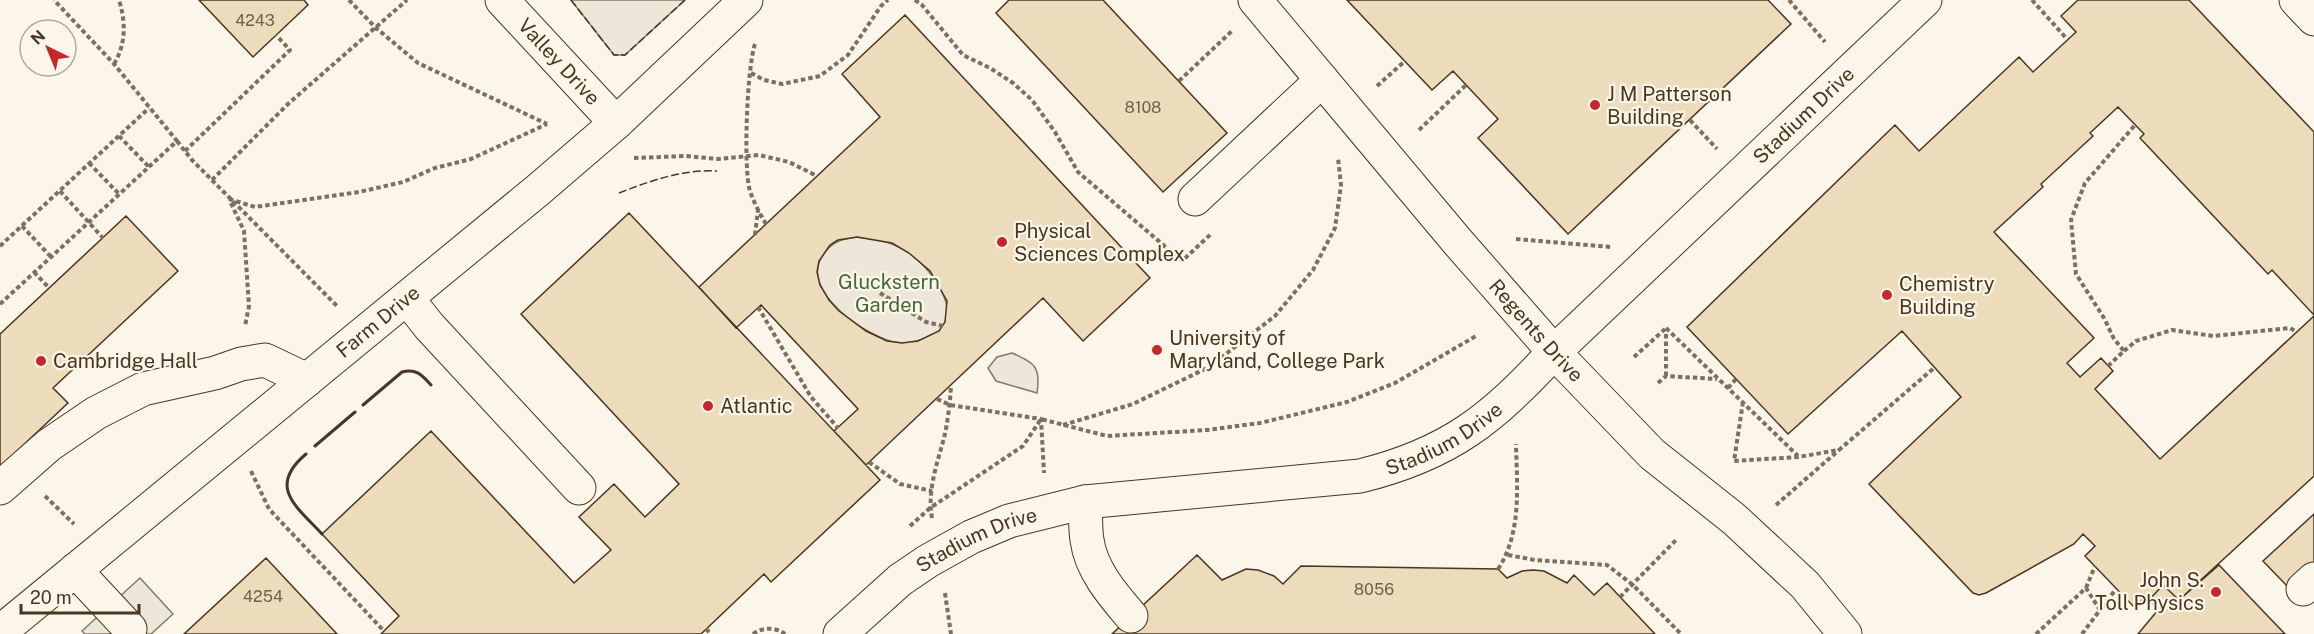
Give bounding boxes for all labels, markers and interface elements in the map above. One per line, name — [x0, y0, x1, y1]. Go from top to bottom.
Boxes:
house number: 4243 — [235, 11, 275, 30]
street label: Valley Drive — [513, 13, 605, 110]
north arrow — [18, 18, 78, 78]
text: N — [27, 26, 49, 49]
street label: Stadium Drive — [1748, 62, 1859, 169]
place label: J M Patterson Building — [1607, 82, 1732, 129]
house number: 8108 — [1125, 98, 1161, 117]
marker: J M Patterson Building — [1588, 98, 1602, 112]
place label: Physical Sciences Complex — [1014, 219, 1185, 266]
marker: Physical Sciences Complex — [995, 235, 1009, 249]
park label: Gluckstern Garden — [838, 270, 940, 317]
place label: Chemistry Building — [1899, 272, 1995, 319]
street label: Regents Drive — [1484, 274, 1588, 387]
street label: Farm Drive — [331, 280, 424, 363]
marker: Chemistry Building — [1880, 288, 1894, 302]
place label: University of Maryland, College Park — [1169, 326, 1385, 373]
marker: University of Maryland, College Park — [1150, 343, 1164, 357]
place label: Cambridge Hall — [53, 349, 198, 373]
marker: Cambridge Hall — [34, 354, 48, 368]
place label: Atlantic — [720, 394, 793, 418]
street label: Stadium Drive — [1382, 397, 1507, 480]
marker: Atlantic — [701, 399, 715, 413]
street label: Stadium Drive — [911, 502, 1039, 578]
place label: John S. Toll Physics — [2095, 568, 2204, 615]
scale bar — [21, 577, 140, 615]
house number: 8056 — [1354, 580, 1394, 599]
marker: John S. Toll Physics — [2209, 585, 2223, 599]
text: 20 m — [30, 587, 72, 608]
house number: 4254 — [243, 587, 283, 606]

